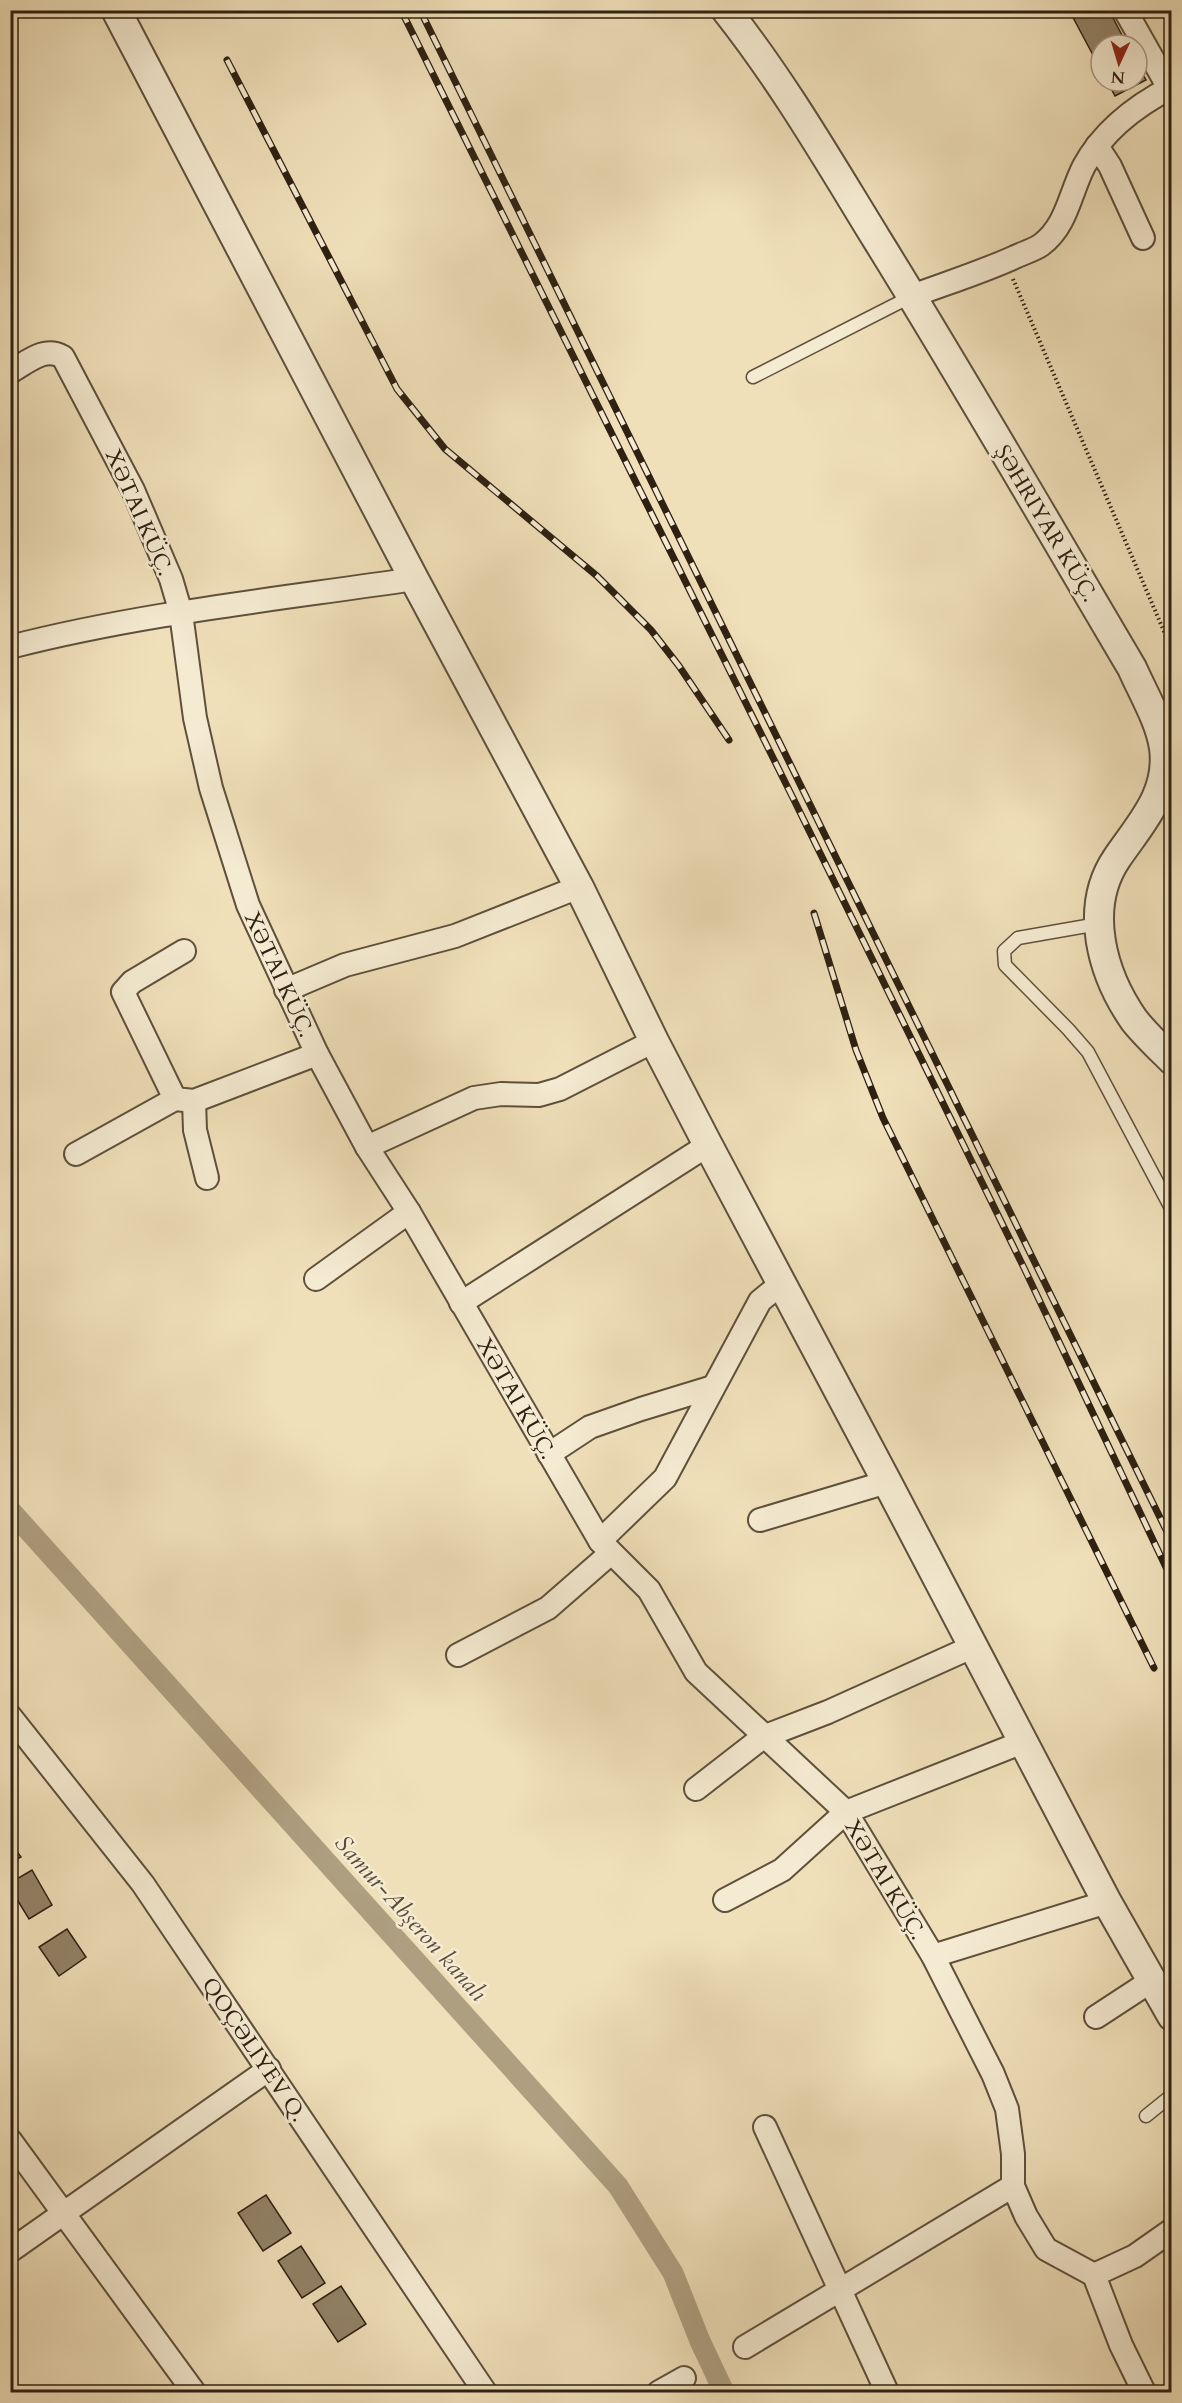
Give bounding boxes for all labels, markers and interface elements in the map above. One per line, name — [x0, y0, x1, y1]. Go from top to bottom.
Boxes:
north arrow — [1089, 33, 1149, 93]
text: N — [1110, 66, 1126, 88]
street label: ŞƏHRIYAR KÜÇ. — [987, 440, 1105, 608]
street label: XƏTAI KÜÇ. — [98, 445, 180, 580]
street label: XƏTAI KÜÇ. — [237, 907, 321, 1042]
street label: XƏTAI KÜÇ. — [469, 1332, 563, 1465]
street label: XƏTAI KÜÇ. — [837, 1814, 933, 1945]
water label: Samur-Abşeron kanalı — [327, 1828, 495, 2009]
street label: QOÇƏLIYEV Q. — [195, 1971, 314, 2128]

